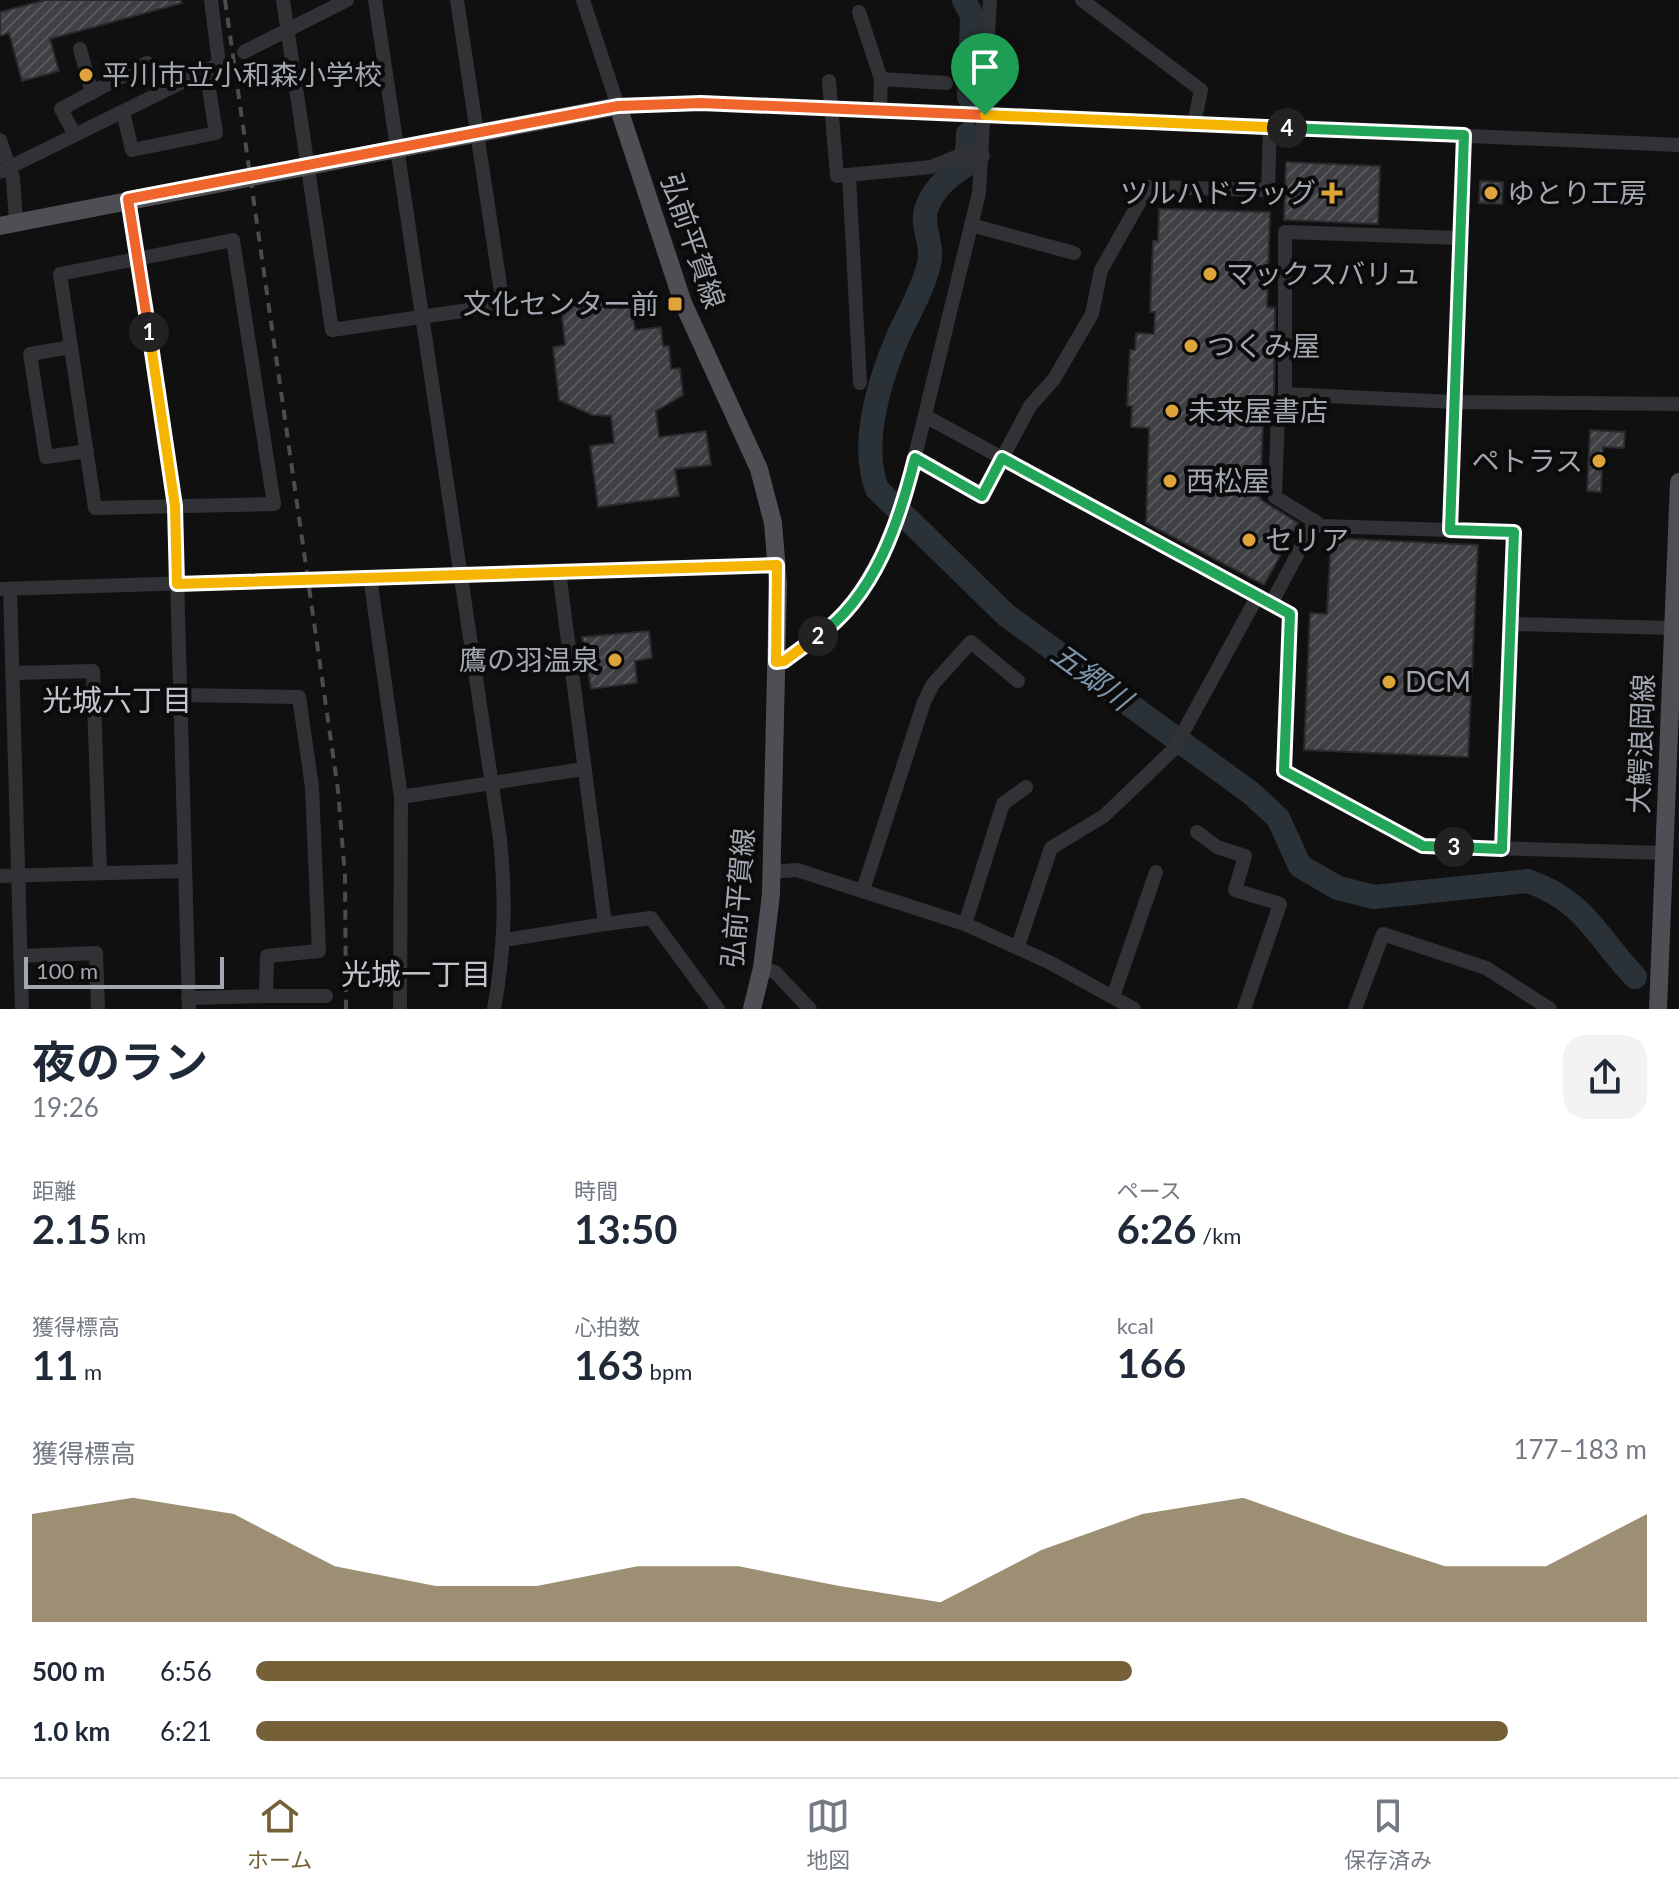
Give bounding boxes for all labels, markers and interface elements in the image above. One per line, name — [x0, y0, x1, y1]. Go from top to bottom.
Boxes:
pin — [951, 33, 1019, 115]
icon: arrive — [963, 45, 1007, 89]
place label: 平川市立小和森小学校 — [102, 57, 382, 91]
marker: 平川市立小和森小学校 — [77, 66, 95, 84]
pin: 4 — [1267, 108, 1307, 148]
text: 4 — [1281, 114, 1293, 141]
street label: 弘前平賀線 — [655, 169, 733, 312]
place label: ツルハドラッグ — [1120, 175, 1316, 209]
place label: ゆとり工房 — [1507, 175, 1647, 209]
marker: ツルハドラッグ — [1323, 184, 1341, 202]
marker: ゆとり工房 — [1482, 184, 1500, 202]
place label: マックスバリュ — [1226, 256, 1421, 290]
marker: マックスバリュ — [1201, 265, 1219, 283]
place label: 文化センター前 — [463, 286, 659, 320]
marker: 文化センター前 — [666, 295, 684, 313]
pin: 1 — [129, 312, 169, 352]
text: 1 — [143, 318, 155, 345]
place label: つくみ屋 — [1207, 328, 1320, 362]
marker: つくみ屋 — [1182, 337, 1200, 355]
place label: 未来屋書店 — [1188, 393, 1328, 427]
marker: 未来屋書店 — [1163, 402, 1181, 420]
place label: ペトラス — [1472, 443, 1583, 477]
marker: ペトラス — [1590, 452, 1608, 470]
place label: 西松屋 — [1186, 463, 1270, 497]
marker: 西松屋 — [1161, 472, 1179, 490]
place label: セリア — [1265, 522, 1349, 556]
marker: セリア — [1240, 531, 1258, 549]
pin: 2 — [798, 616, 838, 656]
text: 2 — [812, 622, 824, 649]
water label: 五郷川 — [1045, 634, 1142, 718]
place label: 鷹の羽温泉 — [459, 642, 599, 676]
marker: 鷹の羽温泉 — [606, 651, 624, 669]
place label: DCM — [1405, 664, 1471, 698]
marker: DCM — [1380, 673, 1398, 691]
street label: 大鰐浪岡線 — [1621, 673, 1659, 815]
district label: 光城六丁目 — [42, 681, 192, 717]
street label: 弘前平賀線 — [714, 827, 760, 969]
pin: 3 — [1434, 827, 1474, 867]
text: 3 — [1448, 833, 1460, 860]
scale bar — [24, 953, 224, 989]
district label: 光城一丁目 — [341, 955, 491, 991]
text: 100 m — [36, 957, 98, 984]
text: 夜のラン — [32, 1035, 208, 1087]
button: share — [1563, 1035, 1647, 1119]
text: 19:26 — [32, 1091, 99, 1123]
text: 距離 — [32, 1177, 76, 1204]
text: 時間 — [574, 1177, 618, 1204]
text: ペース — [1117, 1177, 1182, 1204]
text: 2.15 — [32, 1205, 111, 1253]
text: 13:50 — [574, 1205, 677, 1253]
text: 6:26 — [1117, 1205, 1197, 1253]
text: km — [111, 1222, 146, 1249]
text: /km — [1197, 1222, 1241, 1249]
text: kcal — [1117, 1312, 1154, 1339]
text: 獲得標高 — [32, 1313, 120, 1340]
text: 心拍数 — [574, 1313, 640, 1340]
text: 166 — [1117, 1339, 1186, 1387]
text: 11 — [32, 1341, 78, 1389]
text: 163 — [574, 1341, 644, 1389]
text: m — [78, 1358, 102, 1385]
text: bpm — [644, 1358, 692, 1385]
text: 177–183 m — [1513, 1433, 1647, 1465]
text: 獲得標高 — [32, 1437, 136, 1469]
text: 500 m — [32, 1655, 105, 1687]
text: 6:56 — [160, 1655, 212, 1687]
text: 1.0 km — [32, 1715, 110, 1747]
text: 6:21 — [160, 1715, 212, 1747]
tab: ホーム — [247, 1794, 312, 1874]
tab: 地図 — [806, 1794, 850, 1874]
tab: 保存済み — [1344, 1794, 1432, 1874]

